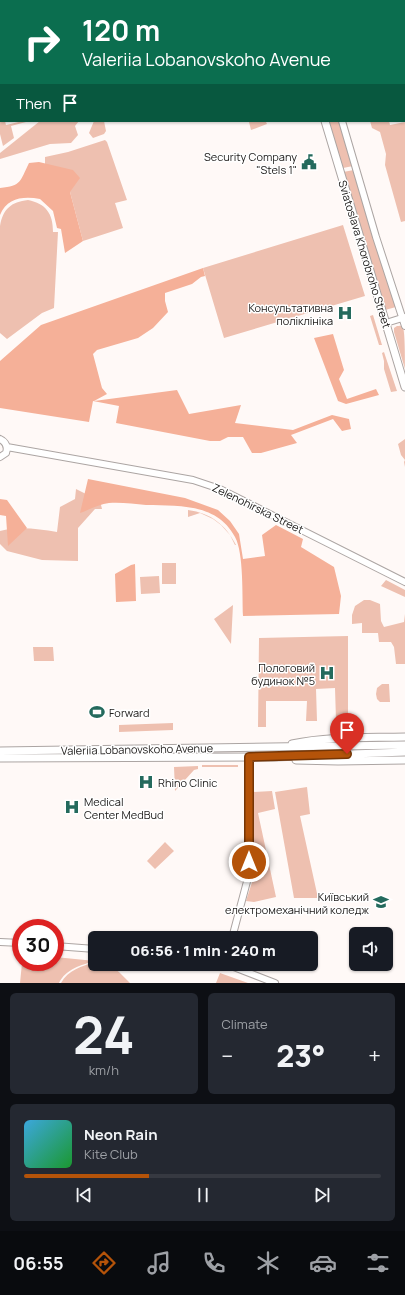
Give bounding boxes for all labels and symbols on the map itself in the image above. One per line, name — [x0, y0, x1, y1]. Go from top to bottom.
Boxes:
place label: Security Company "Stels 1" — [204, 149, 297, 177]
public building icon: Security Company "Stels 1" — [300, 153, 318, 171]
street label: Sviatoslava Khorobroho Street — [335, 178, 395, 330]
place label: Консультативна поліклініка — [248, 300, 333, 328]
hospital icon: Консультативна поліклініка — [336, 304, 354, 322]
street label: Zelenohirska Street — [210, 479, 306, 537]
place label: Пологовий будинок №5 — [251, 660, 315, 688]
hospital icon: Пологовий будинок №5 — [318, 664, 336, 682]
sports icon: Forward — [88, 703, 106, 721]
place label: Forward — [109, 705, 149, 720]
pin — [330, 713, 364, 754]
street label: Valeriia Lobanovskoho Avenue — [61, 740, 214, 758]
hospital icon: Rhino Clinic — [137, 773, 155, 791]
place label: Rhino Clinic — [158, 775, 217, 790]
place label: Medical Center MedBud — [84, 794, 163, 822]
hospital icon: Medical Center MedBud — [63, 798, 81, 816]
position arrow — [228, 841, 270, 883]
place label: Київський електромеханічний коледж — [225, 889, 369, 917]
school or university icon: Київський електромеханічний коледж — [372, 893, 390, 911]
speed limit sign: 30 — [12, 919, 64, 971]

